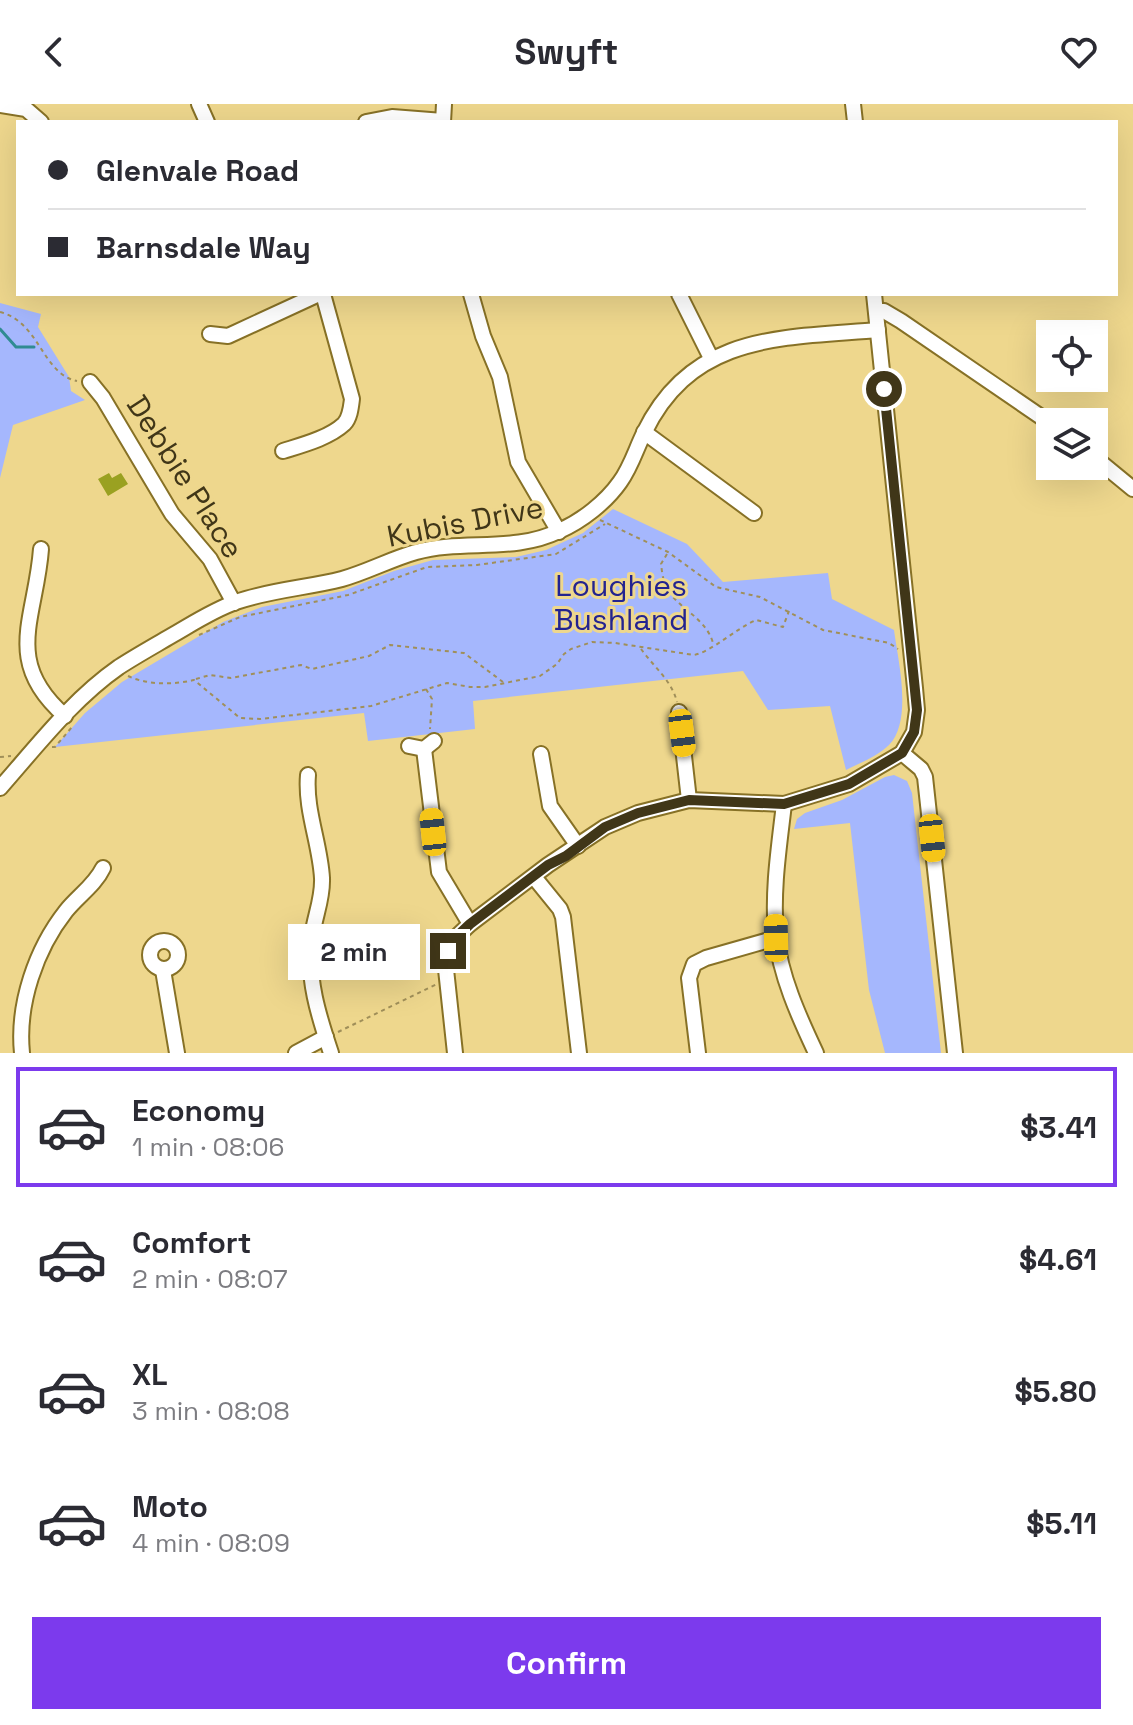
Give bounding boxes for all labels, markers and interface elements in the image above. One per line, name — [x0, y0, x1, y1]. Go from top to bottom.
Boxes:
text: Swyft — [515, 29, 618, 75]
icon: back — [32, 30, 76, 74]
icon: heart — [1057, 30, 1101, 74]
text: Glenvale Road — [96, 151, 299, 190]
text: Barnsdale Way — [96, 228, 311, 267]
map controls — [1036, 320, 1108, 480]
button: locate — [1036, 320, 1108, 392]
route start — [866, 371, 902, 407]
street label: Debbie Place — [118, 388, 253, 566]
button: layers — [1036, 408, 1108, 480]
street label: Kubis Drive — [383, 487, 546, 556]
park label: Loughies Bushland — [554, 566, 688, 639]
car — [667, 708, 697, 758]
car — [419, 807, 447, 857]
car — [918, 813, 946, 863]
car — [764, 914, 788, 962]
callout: 2 min — [288, 923, 420, 979]
route end — [430, 933, 466, 969]
text: 2 min — [320, 935, 388, 969]
icon: car — [36, 1091, 108, 1163]
text: Economy — [132, 1091, 265, 1130]
text: $3.41 — [1020, 1108, 1097, 1147]
text: 1 min · 08:06 — [132, 1130, 284, 1164]
icon: car — [36, 1223, 108, 1295]
text: Comfort — [132, 1223, 251, 1262]
text: $4.61 — [1019, 1240, 1097, 1279]
text: 2 min · 08:07 — [132, 1262, 288, 1296]
icon: car — [36, 1355, 108, 1427]
text: XL — [132, 1355, 168, 1394]
text: $5.80 — [1014, 1372, 1097, 1411]
text: 3 min · 08:08 — [132, 1394, 290, 1428]
icon: car — [36, 1487, 108, 1559]
text: Moto — [132, 1487, 208, 1526]
text: $5.11 — [1026, 1504, 1097, 1543]
text: 4 min · 08:09 — [132, 1526, 290, 1560]
button: Confirm — [32, 1617, 1101, 1709]

